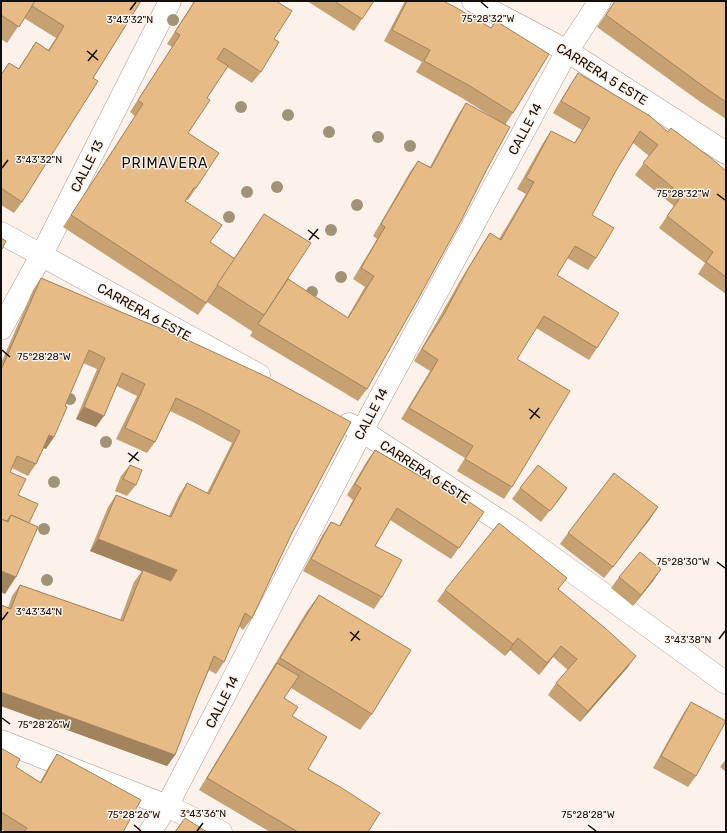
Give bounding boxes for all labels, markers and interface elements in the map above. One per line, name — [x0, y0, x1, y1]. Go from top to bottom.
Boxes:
text: 75°28'32"W — [462, 13, 515, 25]
text: 3°43'32"N — [107, 14, 153, 26]
street label: CARRERA 5 ESTE — [554, 40, 650, 108]
street label: CALLE 14 — [505, 100, 545, 158]
street label: CALLE 13 — [68, 137, 107, 195]
text: 3°43'32"N — [16, 154, 62, 166]
district label: PRIMAVERA — [122, 155, 209, 172]
text: 75°28'32"W — [657, 188, 710, 200]
street label: CARRERA 6 ESTE — [95, 280, 193, 344]
text: 75°28'28"W — [17, 351, 71, 363]
street label: CALLE 14 — [351, 385, 391, 443]
street label: CARRERA 6 ESTE — [377, 437, 473, 507]
text: 75°28'30"W — [656, 556, 710, 568]
text: 3°43'34"N — [16, 606, 62, 618]
text: 3°43'38"N — [665, 634, 712, 646]
street label: CALLE 14 — [202, 673, 242, 731]
text: 75°28'26"W — [18, 719, 70, 731]
text: 3°43'36"N — [180, 808, 226, 820]
text: 75°28'26"W — [108, 809, 160, 821]
text: 75°28'28"W — [561, 809, 615, 821]

